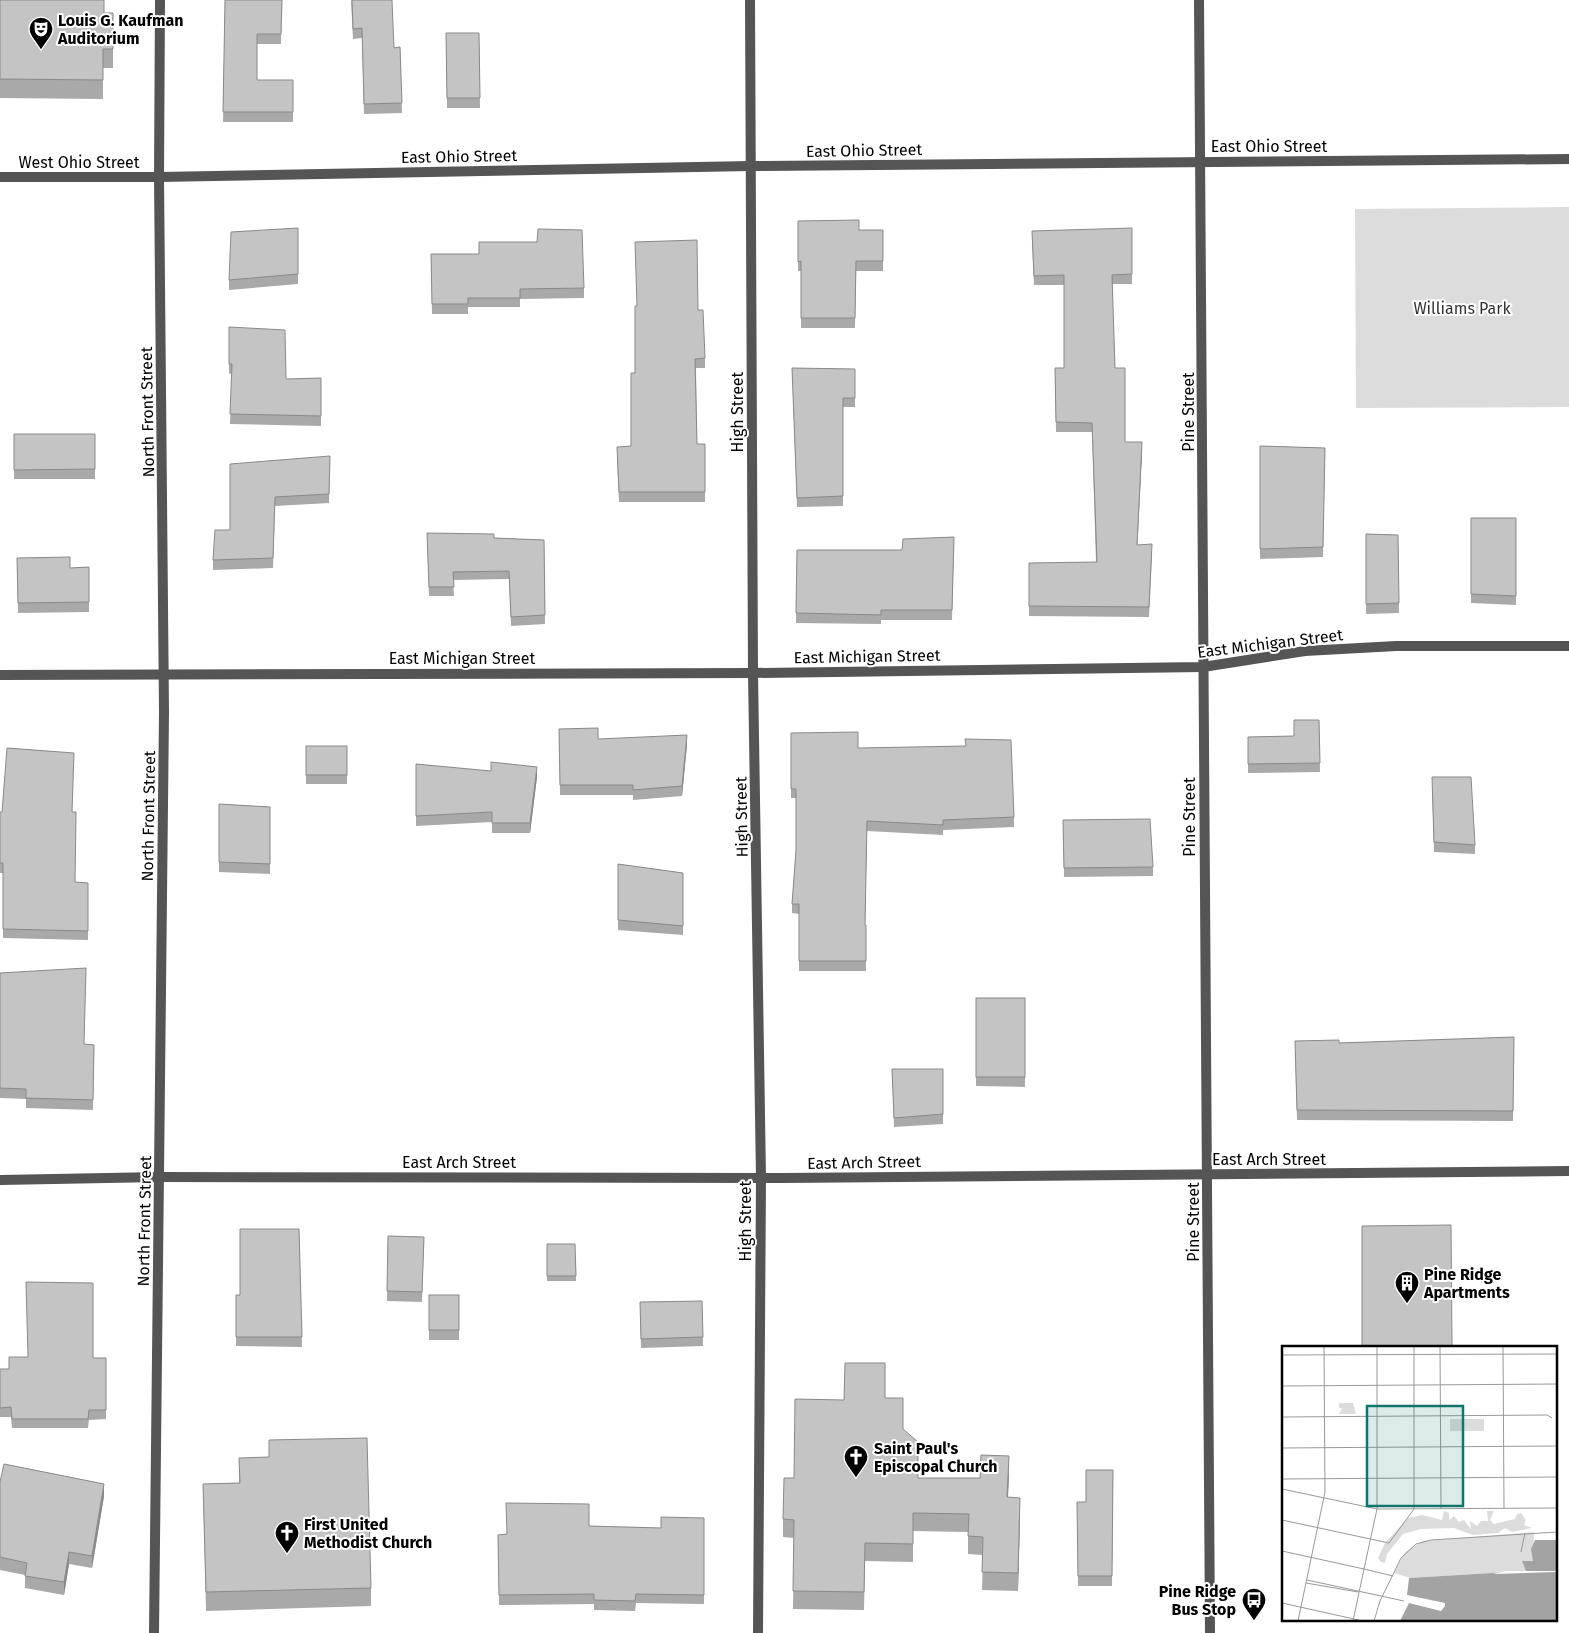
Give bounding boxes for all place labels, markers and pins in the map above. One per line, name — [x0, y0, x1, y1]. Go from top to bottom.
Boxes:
place label: Louis G. Kaufman Auditorium — [57, 11, 183, 48]
theatre icon: Louis G. Kaufman Auditorium — [28, 16, 54, 50]
place label: Pine Ridge Apartments — [1423, 1265, 1510, 1302]
building icon: Pine Ridge Apartments — [1394, 1270, 1420, 1304]
place label: Saint Paul's Episcopal Church — [874, 1439, 998, 1476]
church icon: Saint Paul's Episcopal Church — [843, 1444, 869, 1478]
place label: First United Methodist Church — [304, 1515, 432, 1552]
church icon: First United Methodist Church — [274, 1520, 300, 1554]
place label: Pine Ridge Bus Stop — [1159, 1582, 1236, 1619]
bus stop icon: Pine Ridge Bus Stop — [1241, 1587, 1267, 1621]

